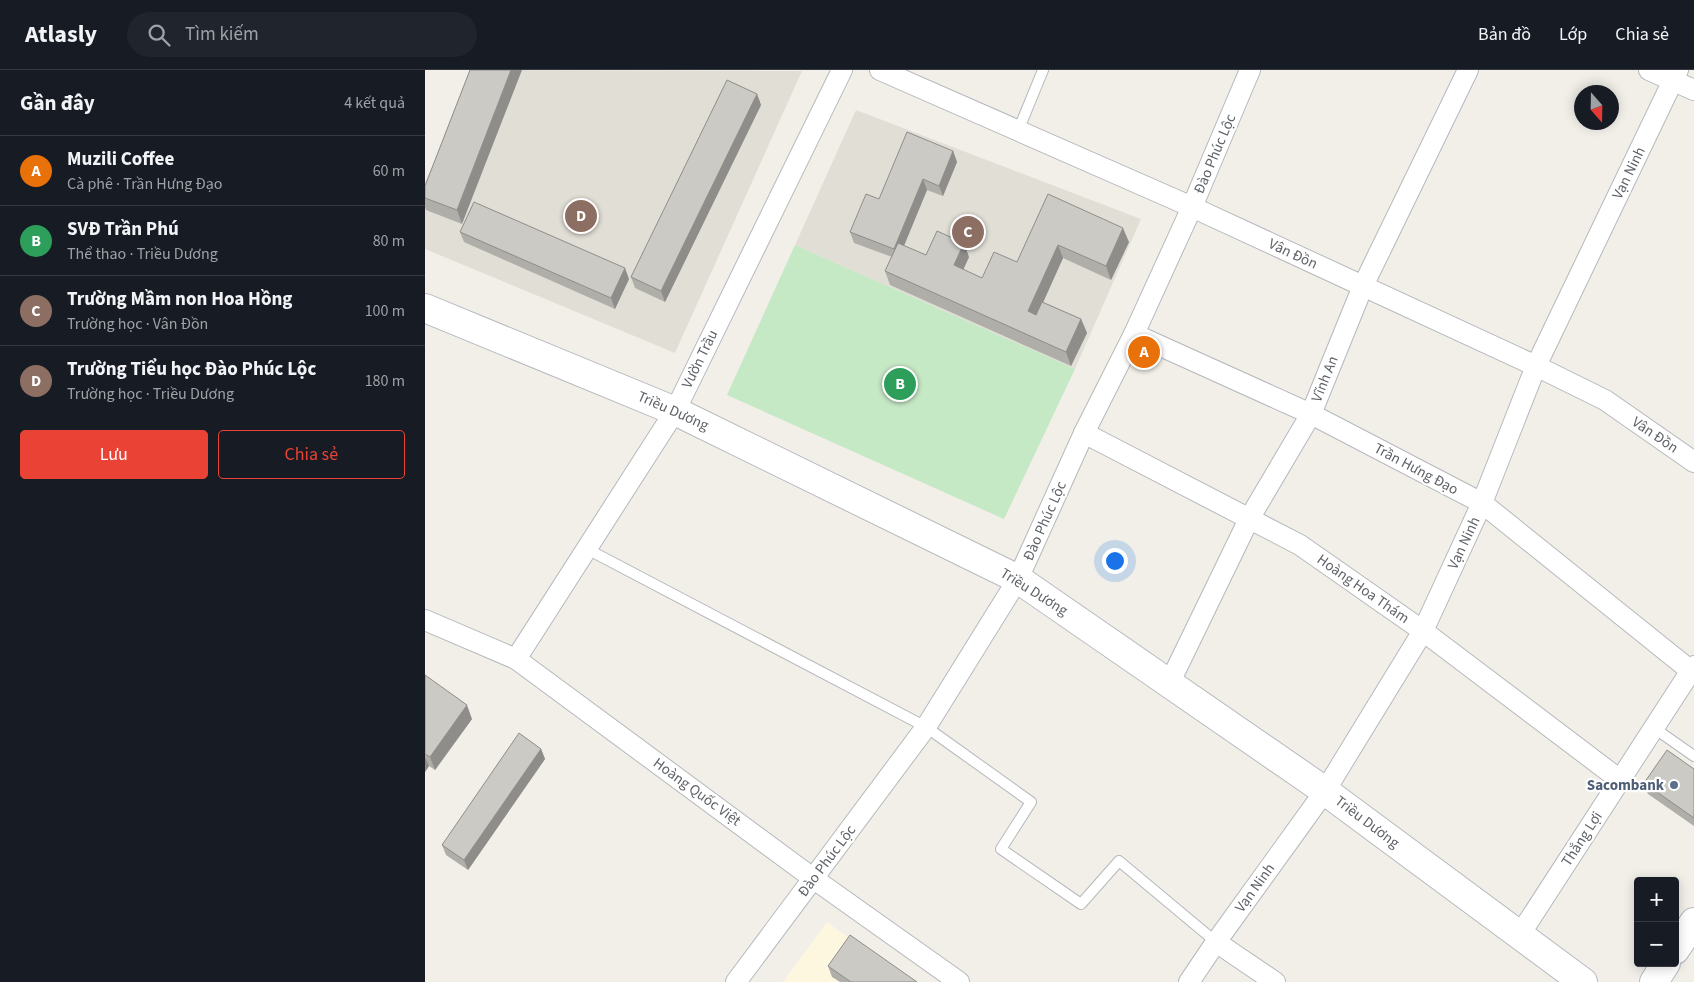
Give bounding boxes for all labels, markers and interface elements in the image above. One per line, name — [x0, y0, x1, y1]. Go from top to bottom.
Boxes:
search box — [127, 12, 477, 57]
text: Atlasly — [25, 17, 97, 52]
icon: search — [145, 21, 173, 49]
text: Tìm kiếm — [185, 21, 259, 48]
text: Bản đồ — [1478, 22, 1531, 47]
text: Lớp — [1559, 22, 1587, 47]
text: Chia sẻ — [1615, 22, 1669, 47]
north arrow — [1574, 85, 1619, 130]
text: Gần đây — [20, 88, 95, 118]
text: 4 kết quả — [344, 92, 405, 114]
street label: Đào Phúc Lộc — [1189, 111, 1241, 197]
street label: Vạn Ninh — [1607, 143, 1651, 203]
text: Muzili Coffee — [67, 146, 174, 173]
text: A — [31, 160, 41, 182]
text: 60 m — [373, 160, 405, 182]
text: Cà phê · Trần Hưng Đạo — [67, 173, 222, 195]
pin: D — [565, 197, 597, 235]
pin: C — [952, 213, 984, 251]
text: SVĐ Trần Phú — [67, 216, 179, 243]
text: B — [31, 230, 41, 252]
text: 80 m — [373, 230, 405, 252]
street label: Vân Đồn — [1265, 233, 1321, 275]
text: Thể thao · Triều Dương — [67, 243, 218, 265]
text: Trường Mầm non Hoa Hồng — [67, 286, 292, 313]
text: C — [31, 300, 41, 322]
text: 100 m — [365, 300, 405, 322]
text: Trường học · Vân Đồn — [67, 313, 208, 335]
street label: Vườn Trầu — [677, 326, 723, 392]
pin: A — [1128, 333, 1160, 371]
street label: Vĩnh An — [1306, 353, 1344, 405]
text: Trường Tiểu học Đào Phúc Lộc — [67, 356, 316, 383]
pin: B — [884, 365, 916, 403]
text: D — [31, 370, 41, 392]
text: 180 m — [365, 370, 405, 392]
text: Trường học · Triều Dương — [67, 383, 234, 405]
street label: Triều Dương — [634, 386, 712, 436]
street label: Vân Đồn — [1628, 412, 1682, 458]
button: Lưu — [20, 430, 208, 479]
button: Chia sẻ — [218, 430, 405, 479]
street label: Trần Hưng Đạo — [1370, 438, 1462, 500]
street label: Đào Phúc Lộc — [1018, 478, 1072, 564]
street label: Vạn Ninh — [1443, 513, 1485, 573]
your location — [1102, 548, 1128, 574]
street label: Hoàng Hoa Thám — [1313, 549, 1413, 629]
street label: Triều Dương — [996, 563, 1072, 621]
street label: Hoàng Quốc Việt — [649, 753, 745, 831]
place label: Sacombank — [1587, 775, 1665, 796]
marker: Sacombank — [1668, 779, 1680, 791]
street label: Triều Dương — [1330, 791, 1404, 854]
street label: Thắng Lợi — [1556, 808, 1608, 870]
street label: Đào Phúc Lộc — [793, 821, 861, 901]
street label: Vạn Ninh — [1230, 859, 1280, 917]
map controls — [1634, 877, 1679, 967]
button: + — [1634, 877, 1679, 922]
button: − — [1634, 922, 1679, 967]

